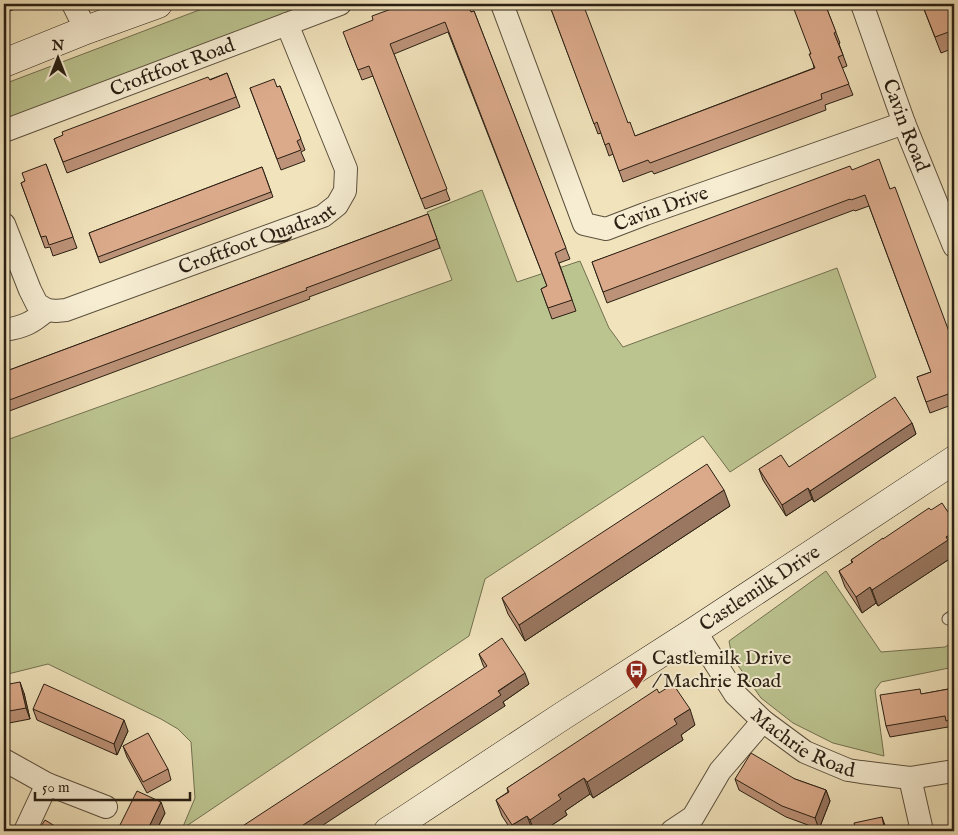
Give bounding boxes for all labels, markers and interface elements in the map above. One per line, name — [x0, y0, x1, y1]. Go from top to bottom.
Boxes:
north arrow — [32, 32, 82, 82]
street label: Croftfoot Road — [106, 32, 239, 102]
text: N — [51, 37, 64, 55]
street label: Cavin Road — [877, 76, 935, 176]
street label: Cavin Drive — [610, 180, 712, 237]
street label: Croftfoot Quadrant — [175, 198, 341, 280]
street label: Castlemilk Drive — [695, 539, 825, 637]
place label: Castlemilk Drive / Machrie Road — [652, 646, 791, 694]
bus stop icon: Castlemilk Drive / Machrie Road — [624, 658, 648, 689]
street label: Machrie Road — [745, 703, 857, 783]
scale bar — [35, 770, 190, 802]
text: 50 m — [42, 778, 70, 797]

